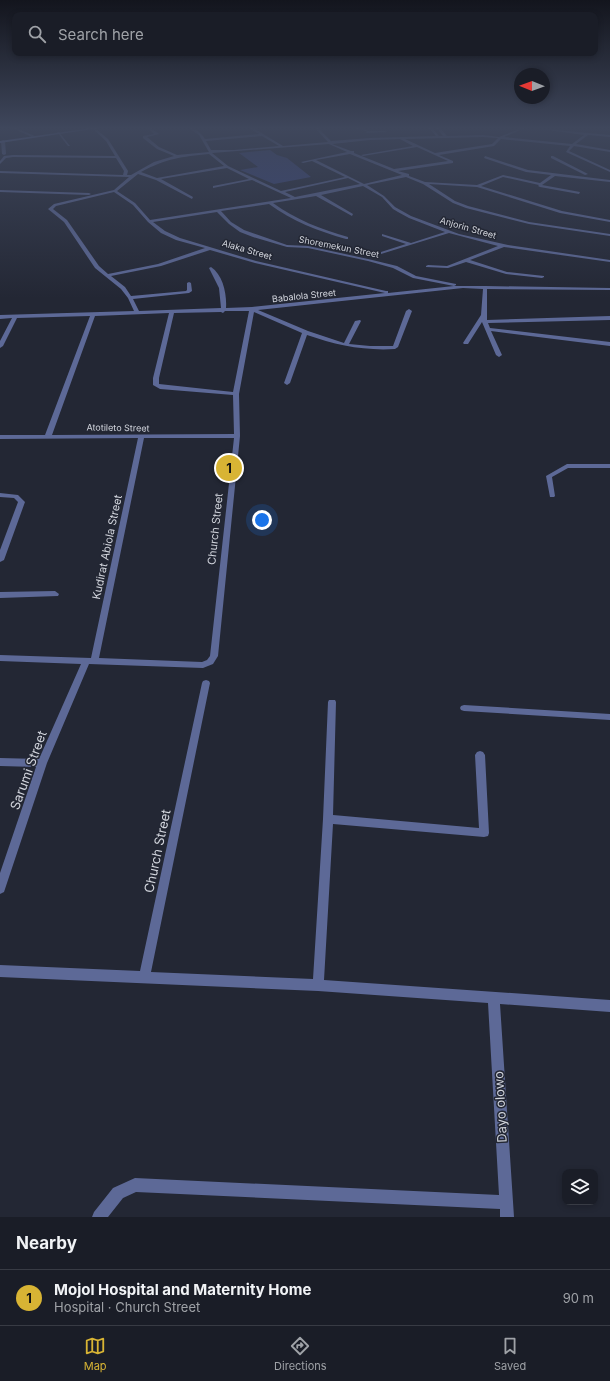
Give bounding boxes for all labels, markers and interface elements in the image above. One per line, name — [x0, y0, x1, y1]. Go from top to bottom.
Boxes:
search box — [12, 12, 598, 56]
icon: search — [26, 23, 48, 45]
text: Search here — [58, 25, 144, 44]
north arrow — [514, 68, 550, 104]
street label: Anjorin Street — [439, 214, 498, 241]
street label: Shoremekun Street — [298, 233, 380, 260]
street label: Alaka Street — [221, 237, 273, 262]
street label: Babalola Street — [271, 287, 337, 304]
street label: Atotileto Street — [86, 421, 150, 434]
pin: 1 — [216, 453, 242, 483]
street label: Church Street — [204, 492, 226, 566]
street label: Kudirat Abiola Street — [89, 493, 125, 601]
your location — [252, 510, 272, 530]
street label: Sarumi Street — [6, 728, 50, 812]
street label: Church Street — [140, 808, 174, 894]
street label: Dayo olowo — [490, 1071, 510, 1143]
map controls — [562, 1169, 598, 1205]
button: layers — [562, 1169, 598, 1205]
text: Nearby — [16, 1233, 77, 1253]
text: Mojol Hospital and Maternity Home — [54, 1280, 311, 1299]
text: 1 — [26, 1290, 32, 1306]
text: 90 m — [563, 1290, 594, 1306]
text: Hospital · Church Street — [54, 1299, 200, 1315]
tab: Map — [84, 1335, 107, 1373]
tab: Directions — [274, 1335, 327, 1373]
tab: Saved — [494, 1335, 526, 1373]

